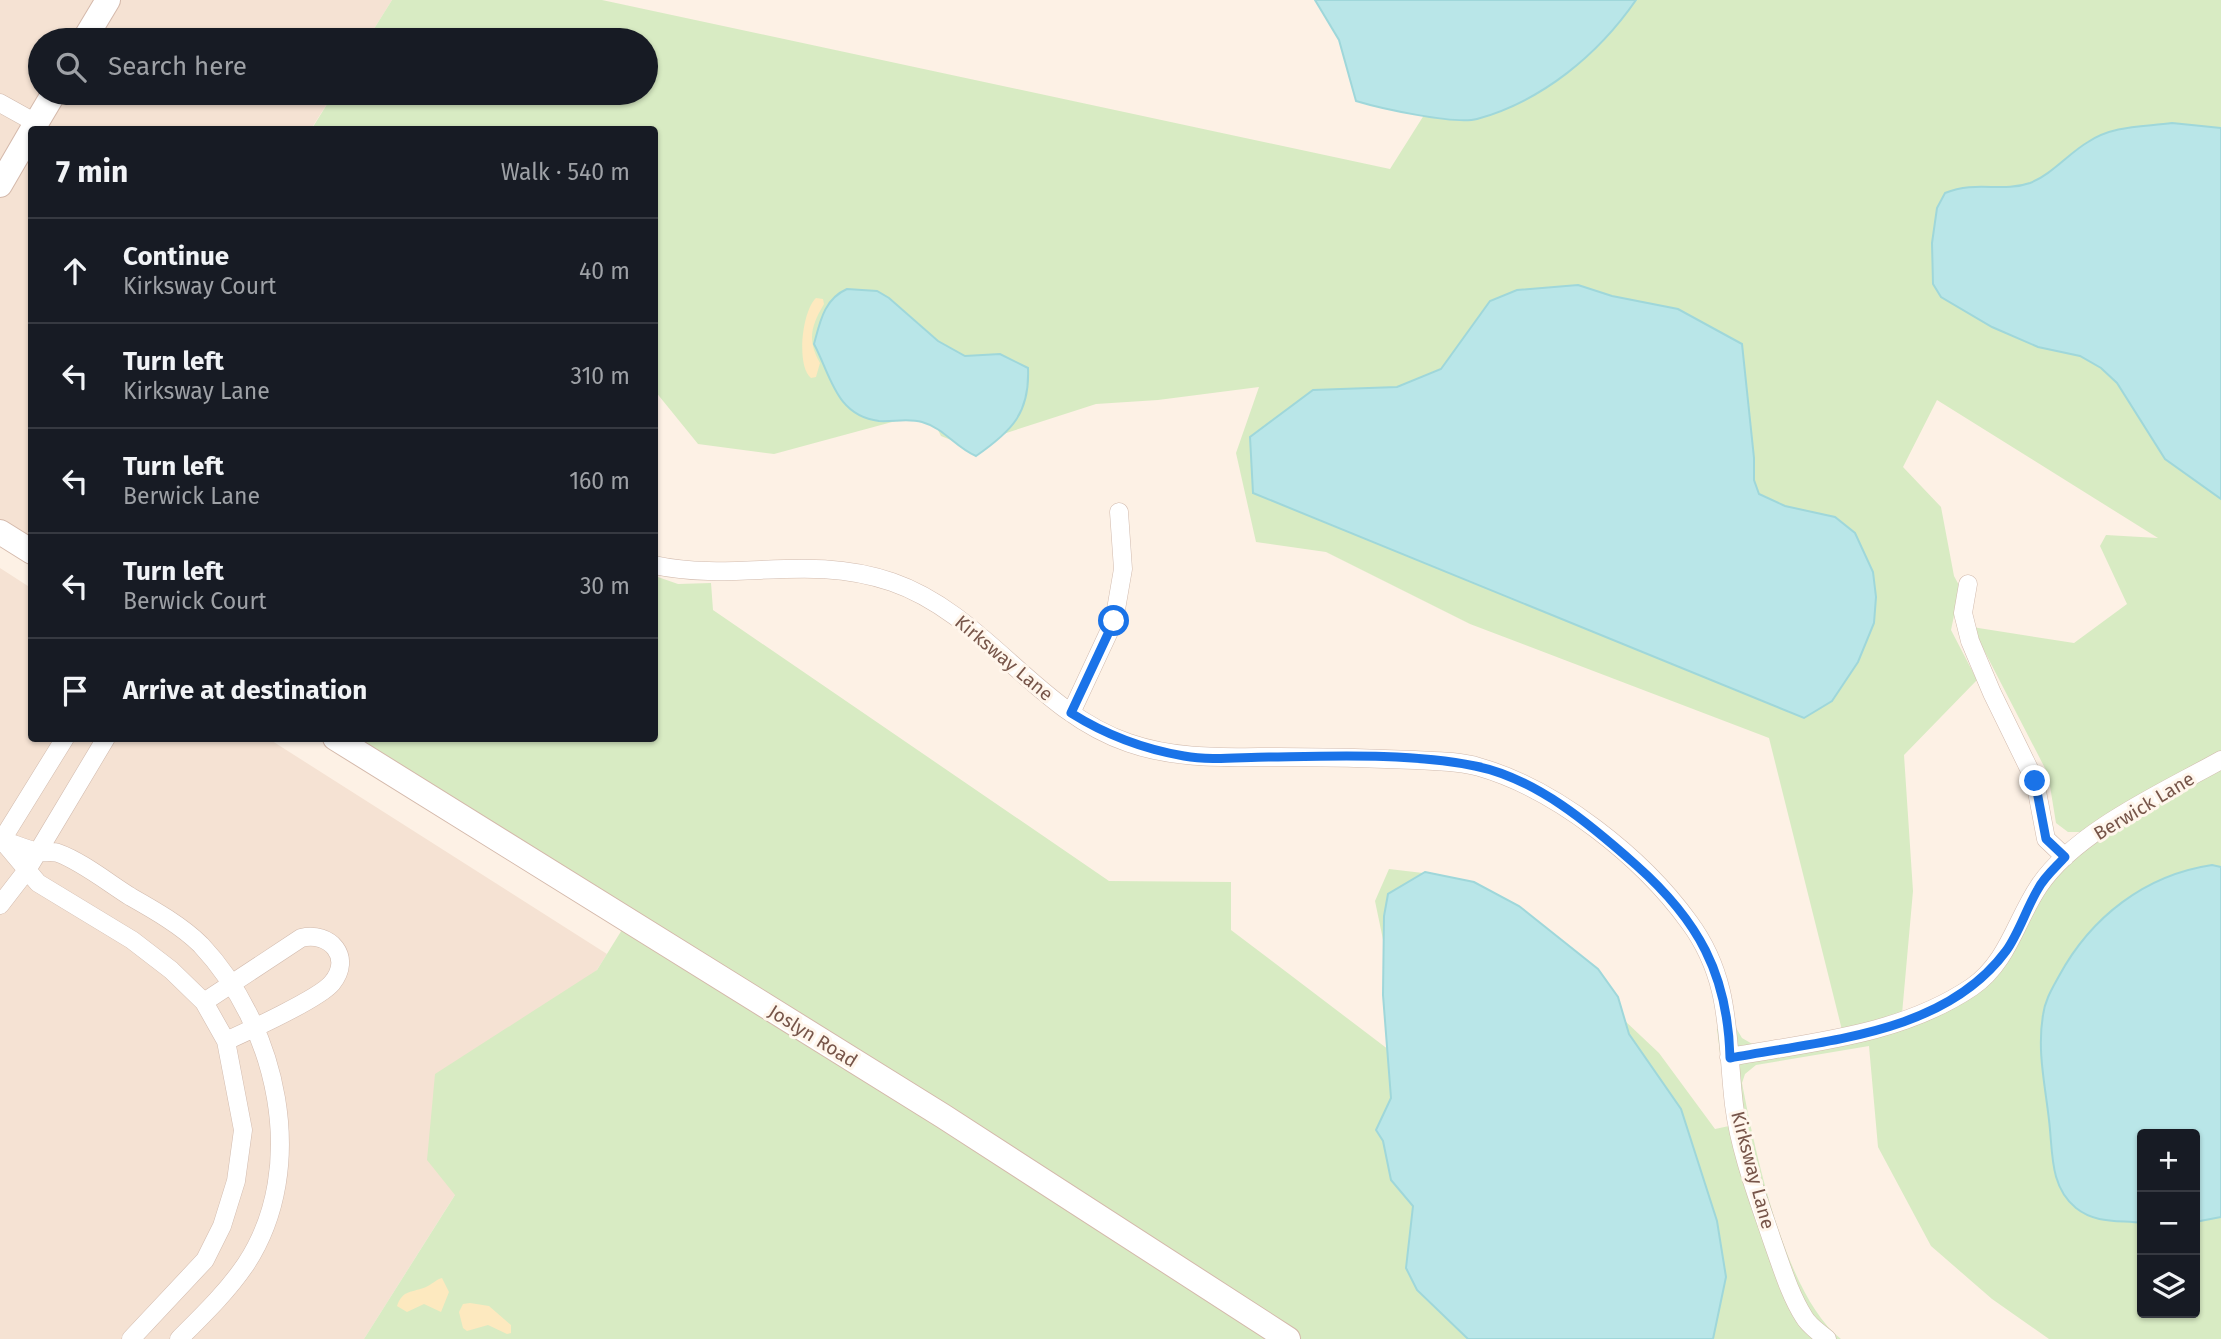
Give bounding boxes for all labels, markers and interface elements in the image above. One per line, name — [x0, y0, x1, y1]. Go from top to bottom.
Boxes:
search box — [28, 28, 658, 105]
icon: search — [52, 48, 90, 86]
text: Search here — [108, 51, 247, 82]
text: 7 min — [56, 154, 128, 190]
text: Walk · 540 m — [501, 158, 630, 186]
text: Continue — [123, 241, 229, 272]
icon: ahead — [56, 252, 94, 290]
text: 40 m — [579, 257, 630, 285]
text: Kirksway Court — [123, 272, 276, 300]
text: Turn left — [123, 346, 224, 377]
icon: left — [56, 357, 94, 395]
text: 310 m — [570, 362, 630, 390]
text: Kirksway Lane — [123, 377, 270, 405]
text: Turn left — [123, 451, 224, 482]
icon: left — [56, 462, 94, 500]
text: 160 m — [569, 467, 630, 495]
text: Berwick Lane — [123, 482, 260, 510]
text: Turn left — [123, 556, 224, 587]
icon: left — [56, 567, 94, 605]
text: 30 m — [580, 572, 630, 600]
text: Berwick Court — [123, 587, 267, 615]
route start — [1098, 605, 1129, 636]
street label: Kirksway Lane — [950, 610, 1058, 706]
icon: arrive — [56, 672, 94, 710]
text: Arrive at destination — [123, 675, 367, 706]
route end — [2019, 765, 2050, 796]
street label: Berwick Lane — [2090, 767, 2198, 845]
street label: Joslyn Road — [764, 1000, 862, 1072]
street label: Kirksway Lane — [1726, 1108, 1780, 1232]
map controls — [2137, 1129, 2200, 1318]
button: + — [2137, 1129, 2200, 1192]
button: − — [2137, 1192, 2200, 1255]
button: layers — [2137, 1255, 2200, 1318]

